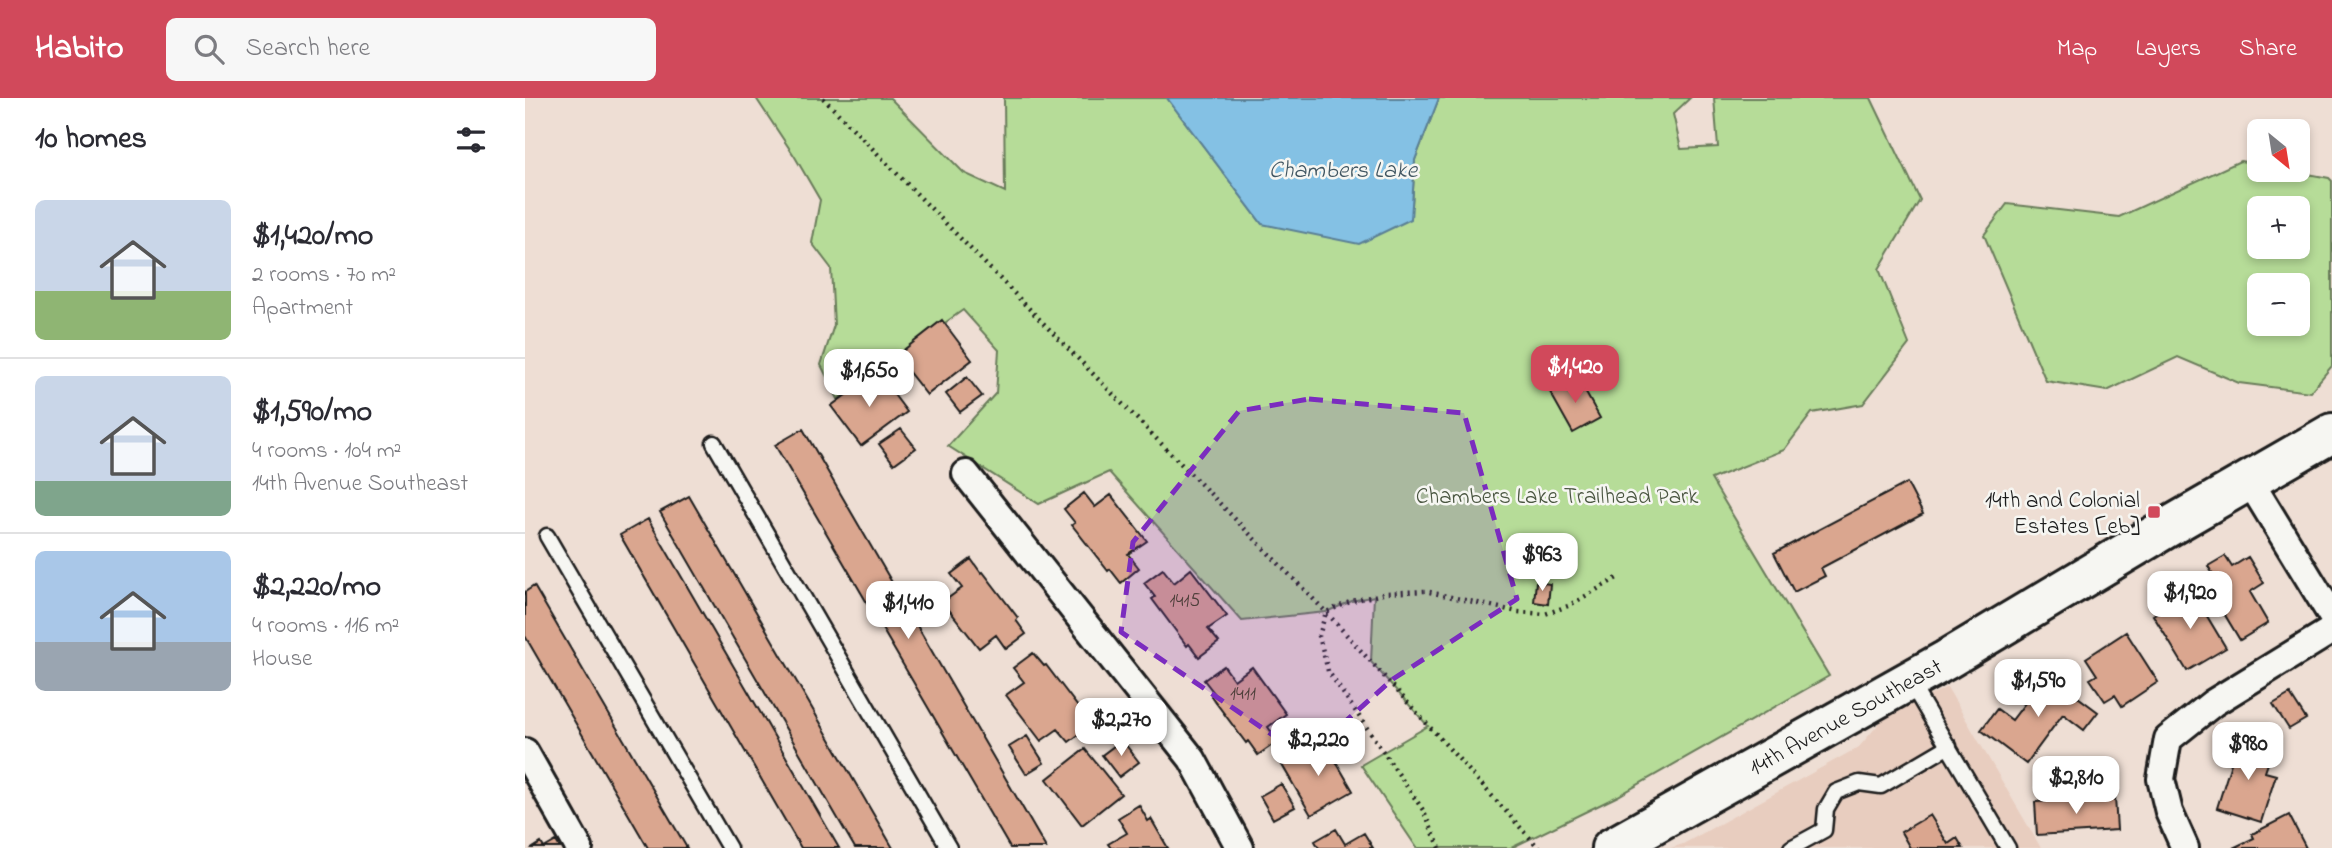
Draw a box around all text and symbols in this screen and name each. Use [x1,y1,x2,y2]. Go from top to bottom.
search box [166,18,656,81]
text: Habito [35,25,124,73]
icon: search [190,30,228,68]
text: Search here [246,30,370,68]
text: Map [2057,32,2097,67]
text: Layers [2135,32,2201,67]
text: Share [2239,32,2297,67]
text: 10 homes [35,118,147,162]
north arrow [2247,119,2310,182]
map controls [2247,119,2310,336]
icon: filters [452,121,490,159]
water label: Chambers Lake [1269,154,1418,189]
button: + [2247,196,2310,259]
text: $1,420/mo [252,215,373,259]
icon: home [91,228,175,312]
text: 2 rooms · 70 m² [252,259,396,292]
button: − [2247,273,2310,336]
text: Apartment [252,292,353,325]
pin: $1,420 [1518,345,1632,405]
pin: $1,650 [812,350,926,409]
text: $1,420 [1547,351,1603,384]
text: $1,650 [840,355,898,388]
text: $1,590/mo [252,391,372,435]
icon: home [91,404,175,488]
text: 4 rooms · 104 m² [252,435,401,468]
text: 14th Avenue Southeast [252,468,468,501]
park label: Chambers Lake Trailhead Park [1416,481,1699,514]
place label: 14th and Colonial Estates [eb] [1985,485,2140,544]
marker: 14th and Colonial Estates [eb] [2146,504,2162,520]
pin: $963 [1501,533,1583,593]
text: $963 [1522,539,1562,572]
text: $2,220/mo [252,566,381,610]
pin: $1,920 [2133,572,2247,631]
text: $1,920 [2163,577,2217,610]
icon: home [91,579,175,663]
pin: $1,410 [851,582,965,641]
text: $1,410 [882,587,934,620]
house number: 1415 [1170,588,1201,615]
text: 4 rooms · 116 m² [252,610,399,643]
text: House [252,643,312,676]
street label: 14th Avenue Southeast [1744,651,1949,785]
pin: $1,590 [1981,660,2095,719]
text: $1,590 [2010,665,2066,698]
house number: 1411 [1230,681,1256,708]
pin: $2,270 [1064,698,1178,758]
text: $2,270 [1091,704,1151,737]
pin: $2,220 [1261,718,1375,778]
pin: $980 [2207,722,2289,782]
text: $2,220 [1287,724,1349,757]
text: $980 [2228,728,2268,761]
pin: $2,810 [2019,756,2133,816]
text: $2,810 [2048,762,2104,795]

